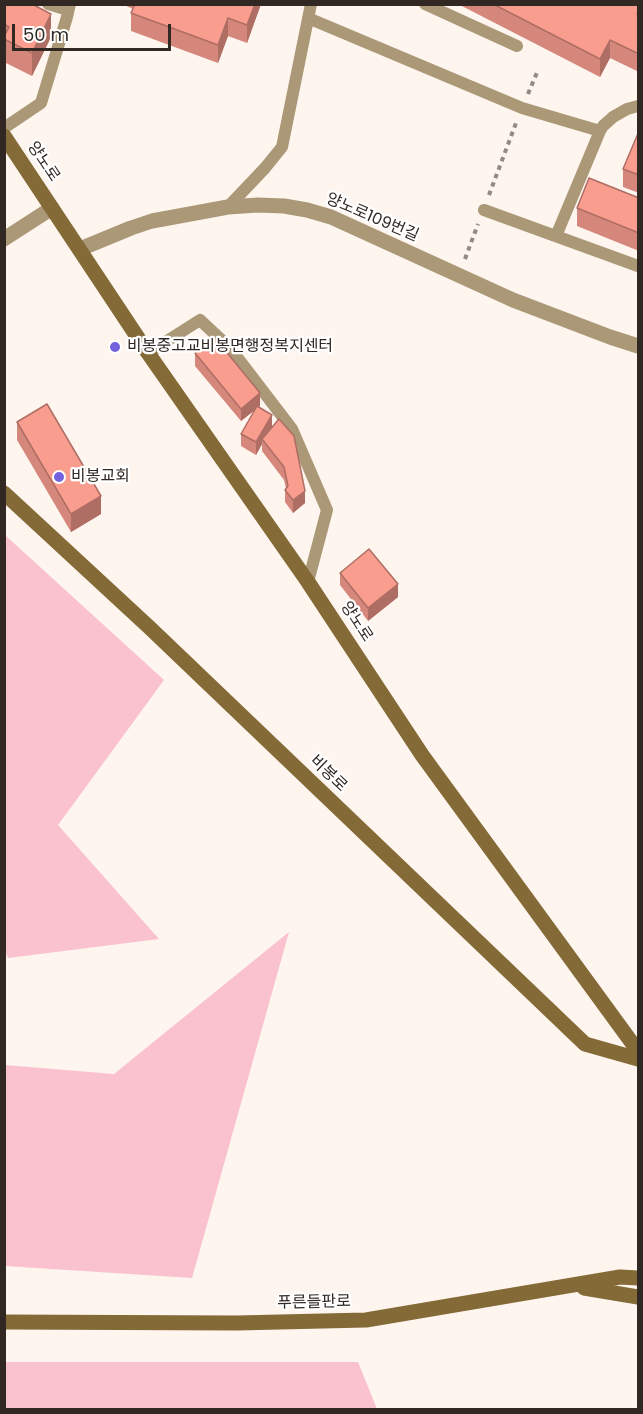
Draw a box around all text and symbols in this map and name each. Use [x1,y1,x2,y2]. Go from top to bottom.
scale bar [15,12,174,50]
text: 50 m [23,22,69,47]
street label: 양노로 [23,138,63,186]
street label: 양노로109번길 [323,190,421,246]
place label: 비봉중고교비봉면행정복지센터 [127,337,333,357]
marker: 비봉중고교비봉면행정복지센터 [108,340,122,354]
place label: 비봉교회 [71,467,130,487]
marker: 비봉교회 [52,470,66,484]
street label: 양노로 [336,598,376,646]
street label: 비봉로 [305,752,351,796]
street label: 푸른들판로 [277,1293,351,1313]

